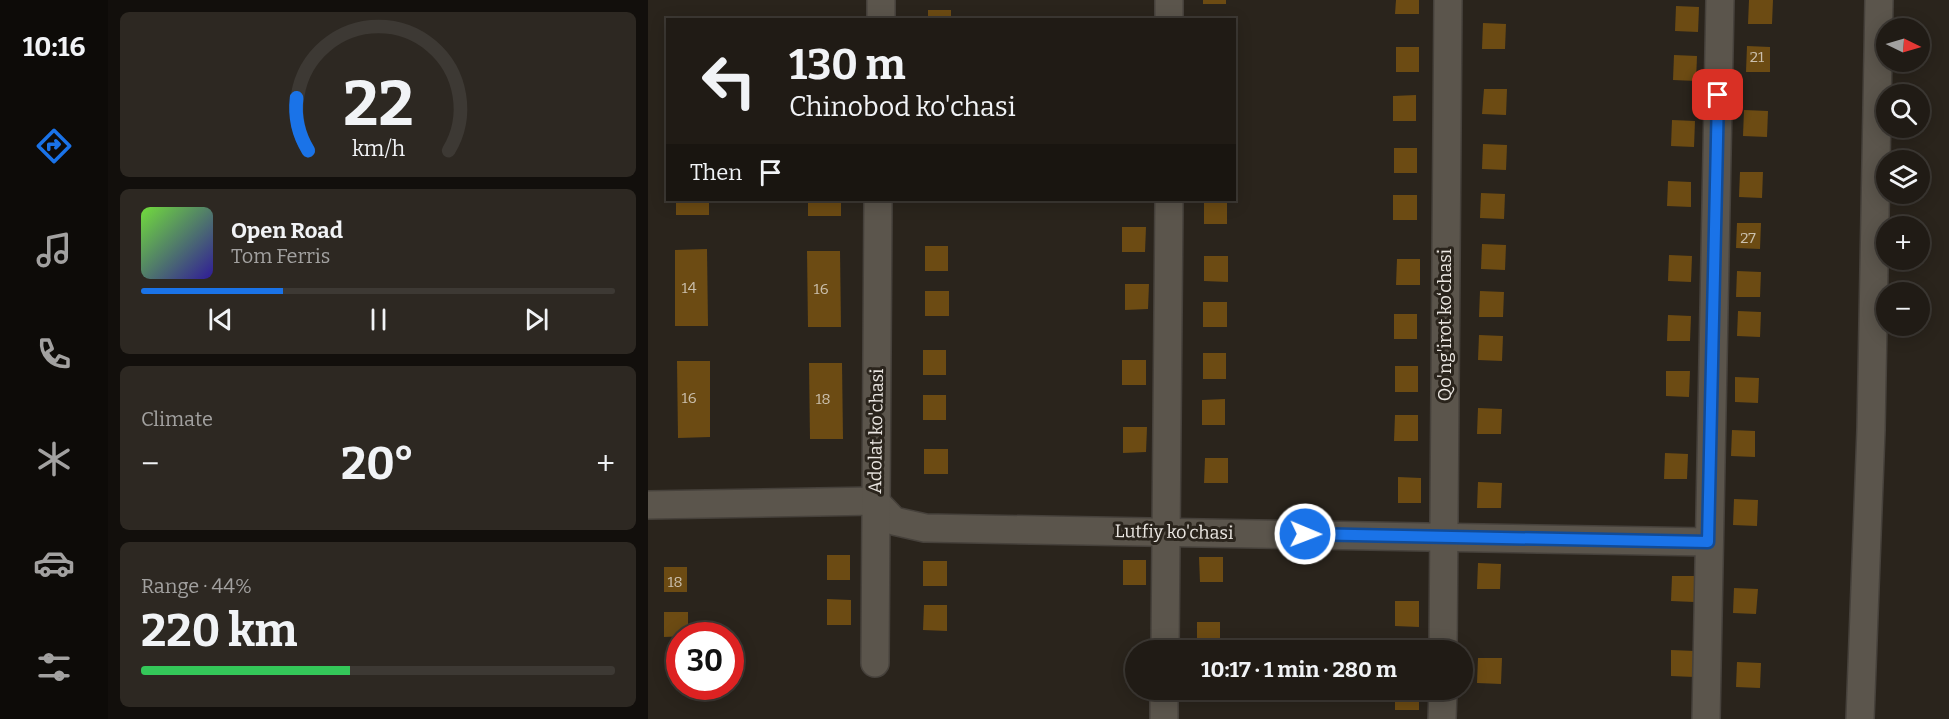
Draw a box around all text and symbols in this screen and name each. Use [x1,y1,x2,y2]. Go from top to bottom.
north arrow [1876,18,1930,72]
map controls [1876,18,1930,336]
text: 10:16 [23,31,85,63]
text: 130 m [789,40,906,90]
icon: left [690,42,768,120]
house number: 21 [1750,48,1764,66]
text: 22 [343,68,413,143]
pin [1692,69,1743,120]
icon: arrive [1701,78,1734,111]
button: search [1876,84,1930,138]
text: Chinobod ko'chasi [789,91,1016,123]
icon: directions [33,125,75,167]
text: km/h [351,137,405,163]
button: layers [1876,150,1930,204]
icon: arrive [754,156,787,189]
text: Then [690,159,742,186]
button: + [1876,216,1930,270]
text: Open Road [231,217,343,244]
icon: music [33,229,75,271]
house number: 27 [1740,229,1756,247]
text: Tom Ferris [231,244,330,268]
street label: Qo'ng'irot ko‘chasi [1434,249,1456,401]
house number: 14 [682,279,697,297]
house number: 16 [814,280,829,298]
button: − [1876,282,1930,336]
icon: previous [204,303,237,336]
icon: pause [362,303,395,336]
icon: next [520,303,553,336]
icon: phone [33,333,75,375]
street label: Adolat ko'chasi [864,368,888,494]
house number: 16 [682,389,697,407]
house number: 18 [815,390,831,408]
text: Climate [141,407,213,431]
text: 20° [341,437,414,491]
icon: climate [33,438,75,480]
text: − [141,444,159,484]
text: + [596,444,615,484]
position arrow [1273,502,1337,566]
street label: Lutfiy ko'chasi [1114,520,1234,544]
icon: car [33,542,75,584]
house number: 18 [667,573,683,591]
text: Range · 44% [141,574,252,598]
text: 220 km [141,604,297,658]
speed limit sign: 30 [666,622,744,700]
icon: filters [33,646,75,688]
text: 10:17 · 1 min · 280 m [1201,656,1397,683]

